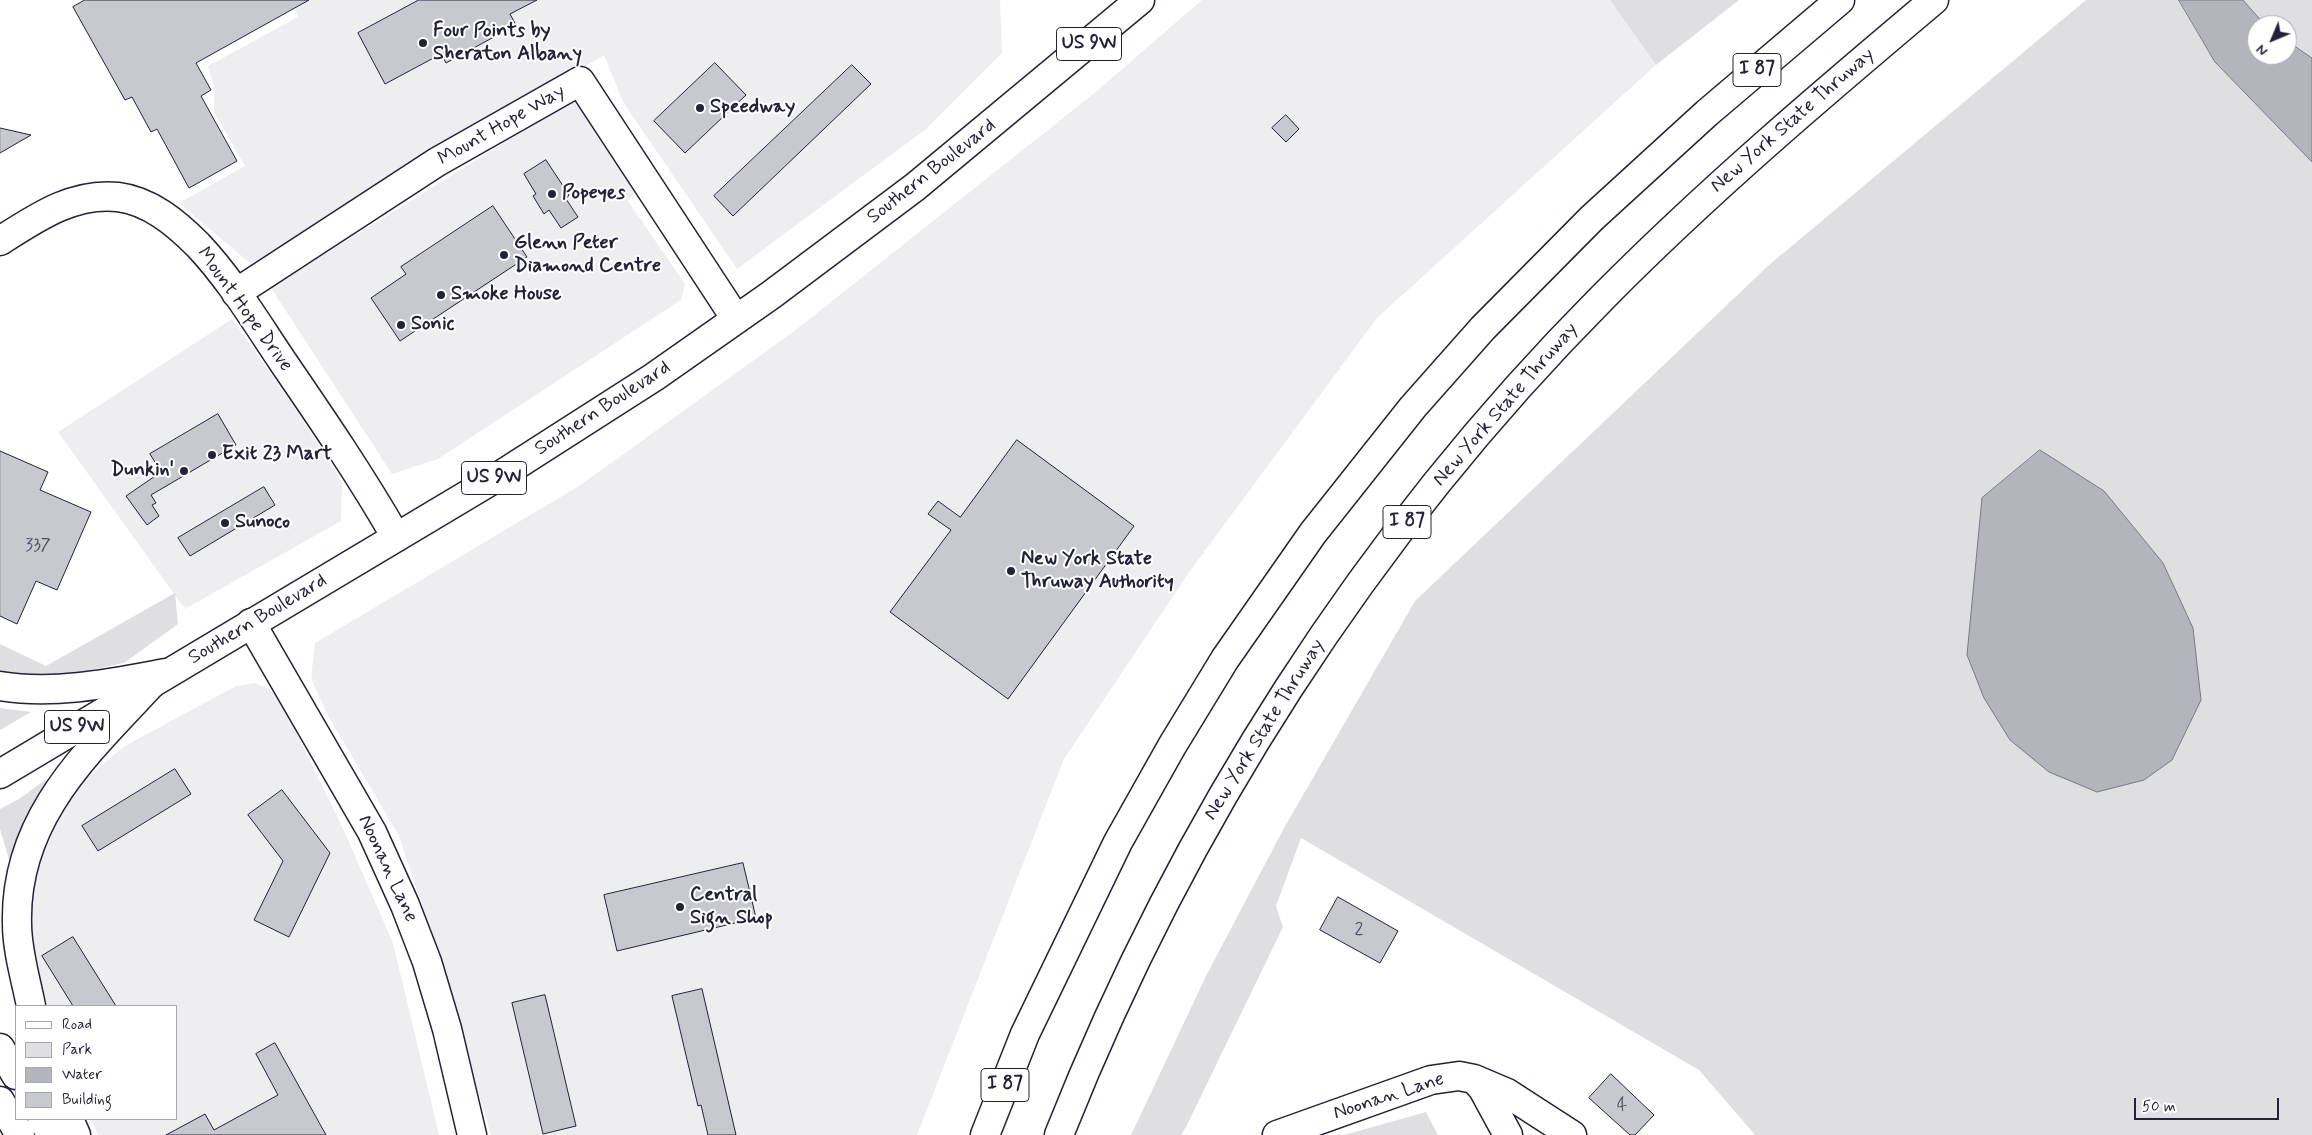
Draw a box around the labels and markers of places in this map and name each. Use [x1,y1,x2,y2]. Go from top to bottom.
place label: Four Points by Sheraton Albany [433,20,582,67]
marker: Four Points by Sheraton Albany [417,37,429,49]
place label: Speedway [710,96,795,120]
marker: Speedway [694,102,706,114]
place label: Popeyes [562,182,625,206]
marker: Popeyes [546,188,558,200]
place label: Glenn Peter Diamond Centre [514,232,661,279]
marker: Glenn Peter Diamond Centre [498,249,510,261]
place label: Smoke House [451,283,561,307]
marker: Smoke House [435,289,447,301]
place label: Sonic [411,313,454,337]
marker: Sonic [395,319,407,331]
place label: Exit 23 Mart [222,443,332,467]
marker: Exit 23 Mart [206,449,218,461]
place label: Dunkin' [111,459,174,483]
marker: Dunkin' [178,465,190,477]
place label: Sunoco [235,511,290,535]
marker: Sunoco [219,517,231,529]
place label: New York State Thruway Authority [1021,548,1174,595]
marker: New York State Thruway Authority [1005,565,1017,577]
place label: Central Sign Shop [690,884,773,931]
marker: Central Sign Shop [674,901,686,913]

